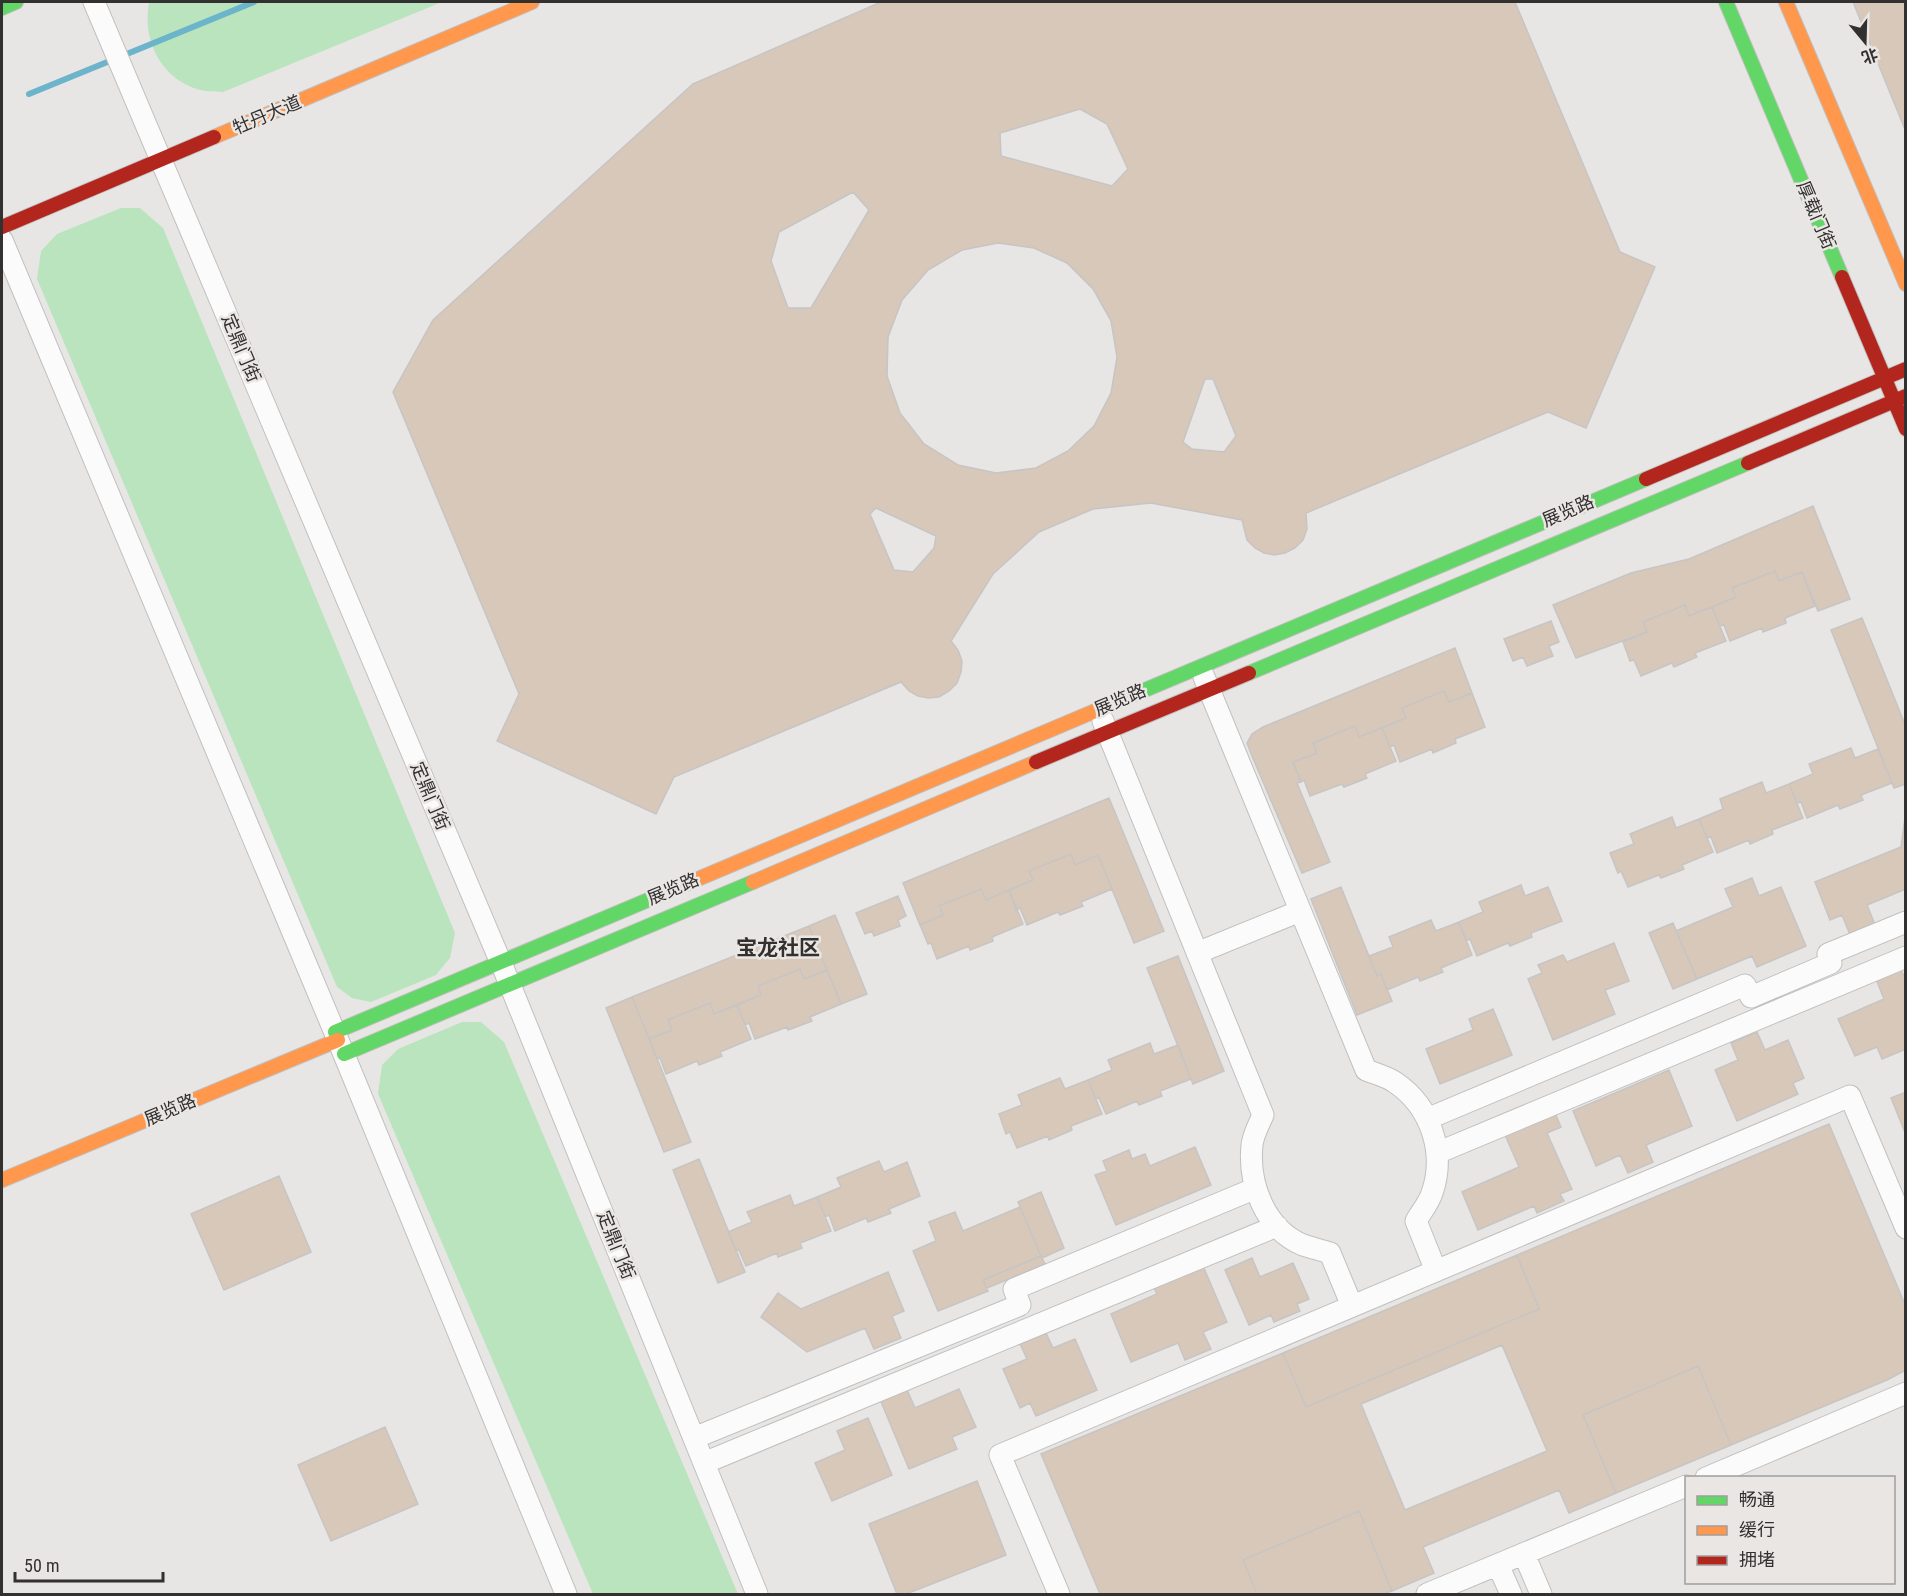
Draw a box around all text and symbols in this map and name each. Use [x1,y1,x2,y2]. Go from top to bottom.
north arrow [1835,12,1895,72]
text: 北 [1859,44,1880,67]
street label: 牡丹大道 [230,91,304,138]
street label: 厚载门街 [1793,178,1840,252]
street label: 定鼎门街 [218,311,265,385]
street label: 展览路 [1539,490,1597,531]
street label: 展览路 [1091,679,1149,720]
street label: 定鼎门街 [407,759,454,833]
street label: 展览路 [644,868,702,909]
district label: 宝龙社区 [736,936,820,960]
street label: 展览路 [141,1089,199,1130]
street label: 定鼎门街 [593,1208,640,1282]
legend [1685,1476,1895,1584]
text: 畅通 [1739,1489,1775,1510]
text: 缓行 [1739,1519,1775,1540]
scale bar [15,1545,164,1583]
text: 拥堵 [1739,1549,1775,1570]
text: 50 m [24,1555,59,1576]

